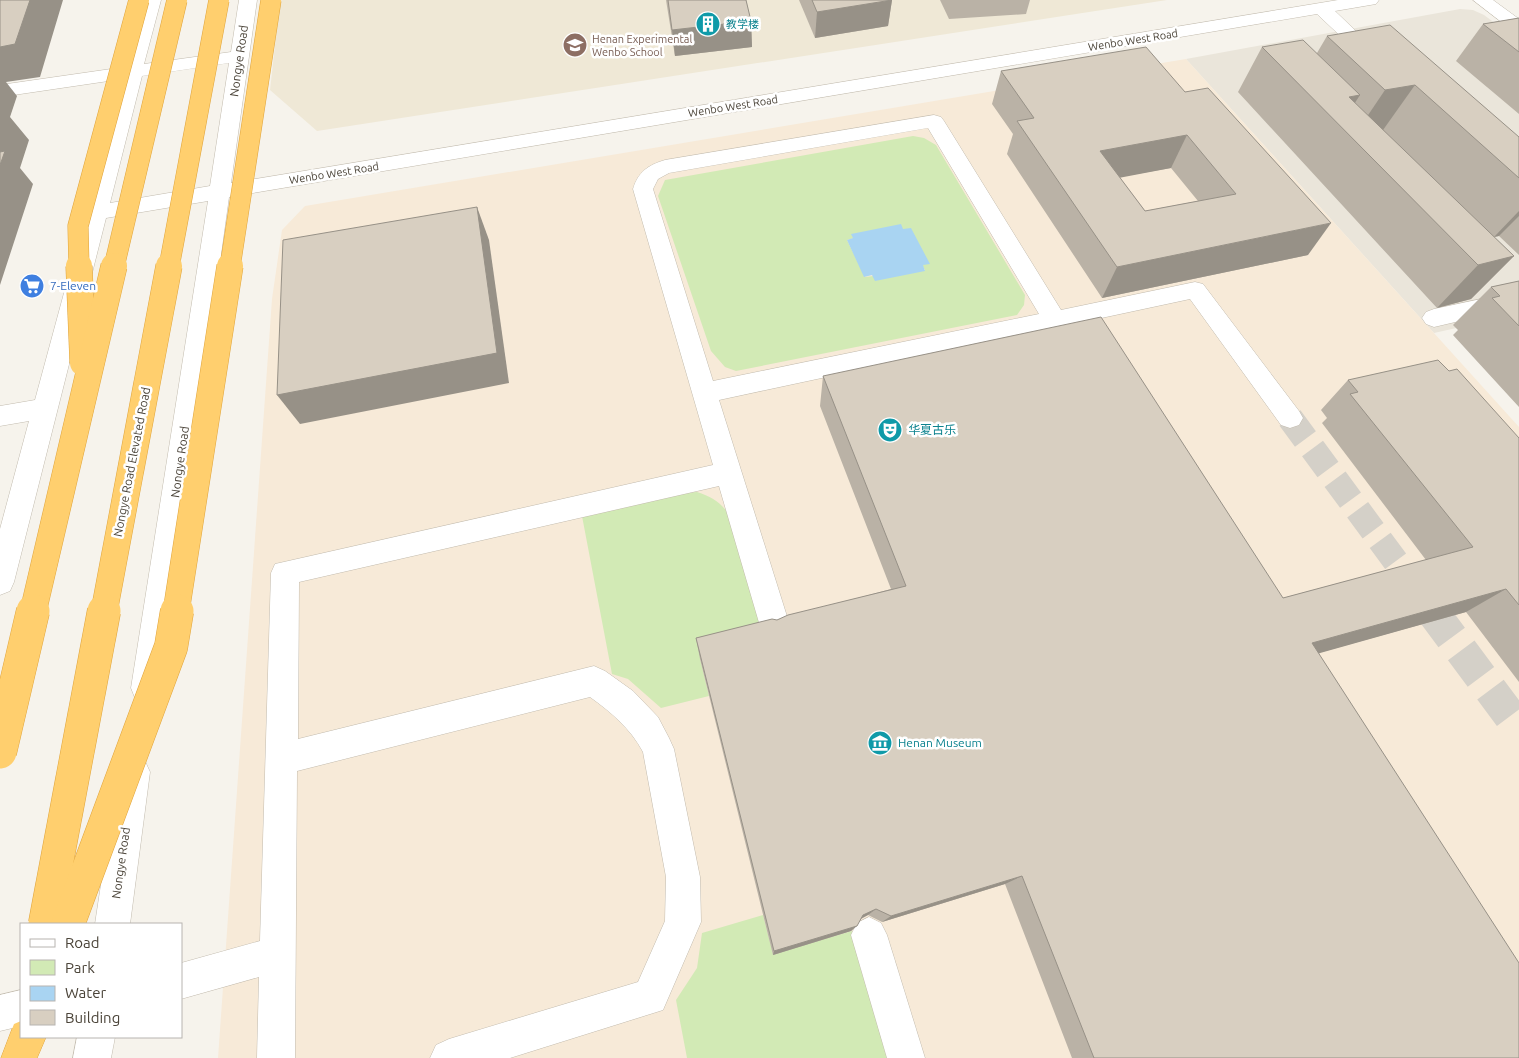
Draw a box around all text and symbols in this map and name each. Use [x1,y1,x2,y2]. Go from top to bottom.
building icon: 教学楼 [695,11,721,37]
place label: 教学楼 [726,18,759,30]
street label: Nongye Road [227,24,250,98]
street label: Wenbo West Road [1087,27,1179,53]
school or university icon: Henan Experimental Wenbo School [562,32,588,58]
place label: Henan Experimental Wenbo School [592,33,692,58]
street label: Wenbo West Road [687,93,779,119]
street label: Wenbo West Road [288,160,380,186]
supermarket icon: 7-Eleven [19,273,45,299]
place label: 7-Eleven [50,279,96,292]
street label: Nongye Road Elevated Road [111,386,152,538]
theatre icon: 华夏古乐 [877,417,903,443]
place label: 华夏古乐 [908,423,956,436]
street label: Nongye Road [168,425,191,499]
museum icon: Henan Museum [867,730,893,756]
place label: Henan Museum [898,736,982,749]
street label: Nongye Road [109,826,132,900]
legend [20,923,182,1038]
text: Road [65,934,100,951]
text: Park [65,959,95,976]
text: Water [65,984,106,1001]
text: Building [65,1009,120,1026]

